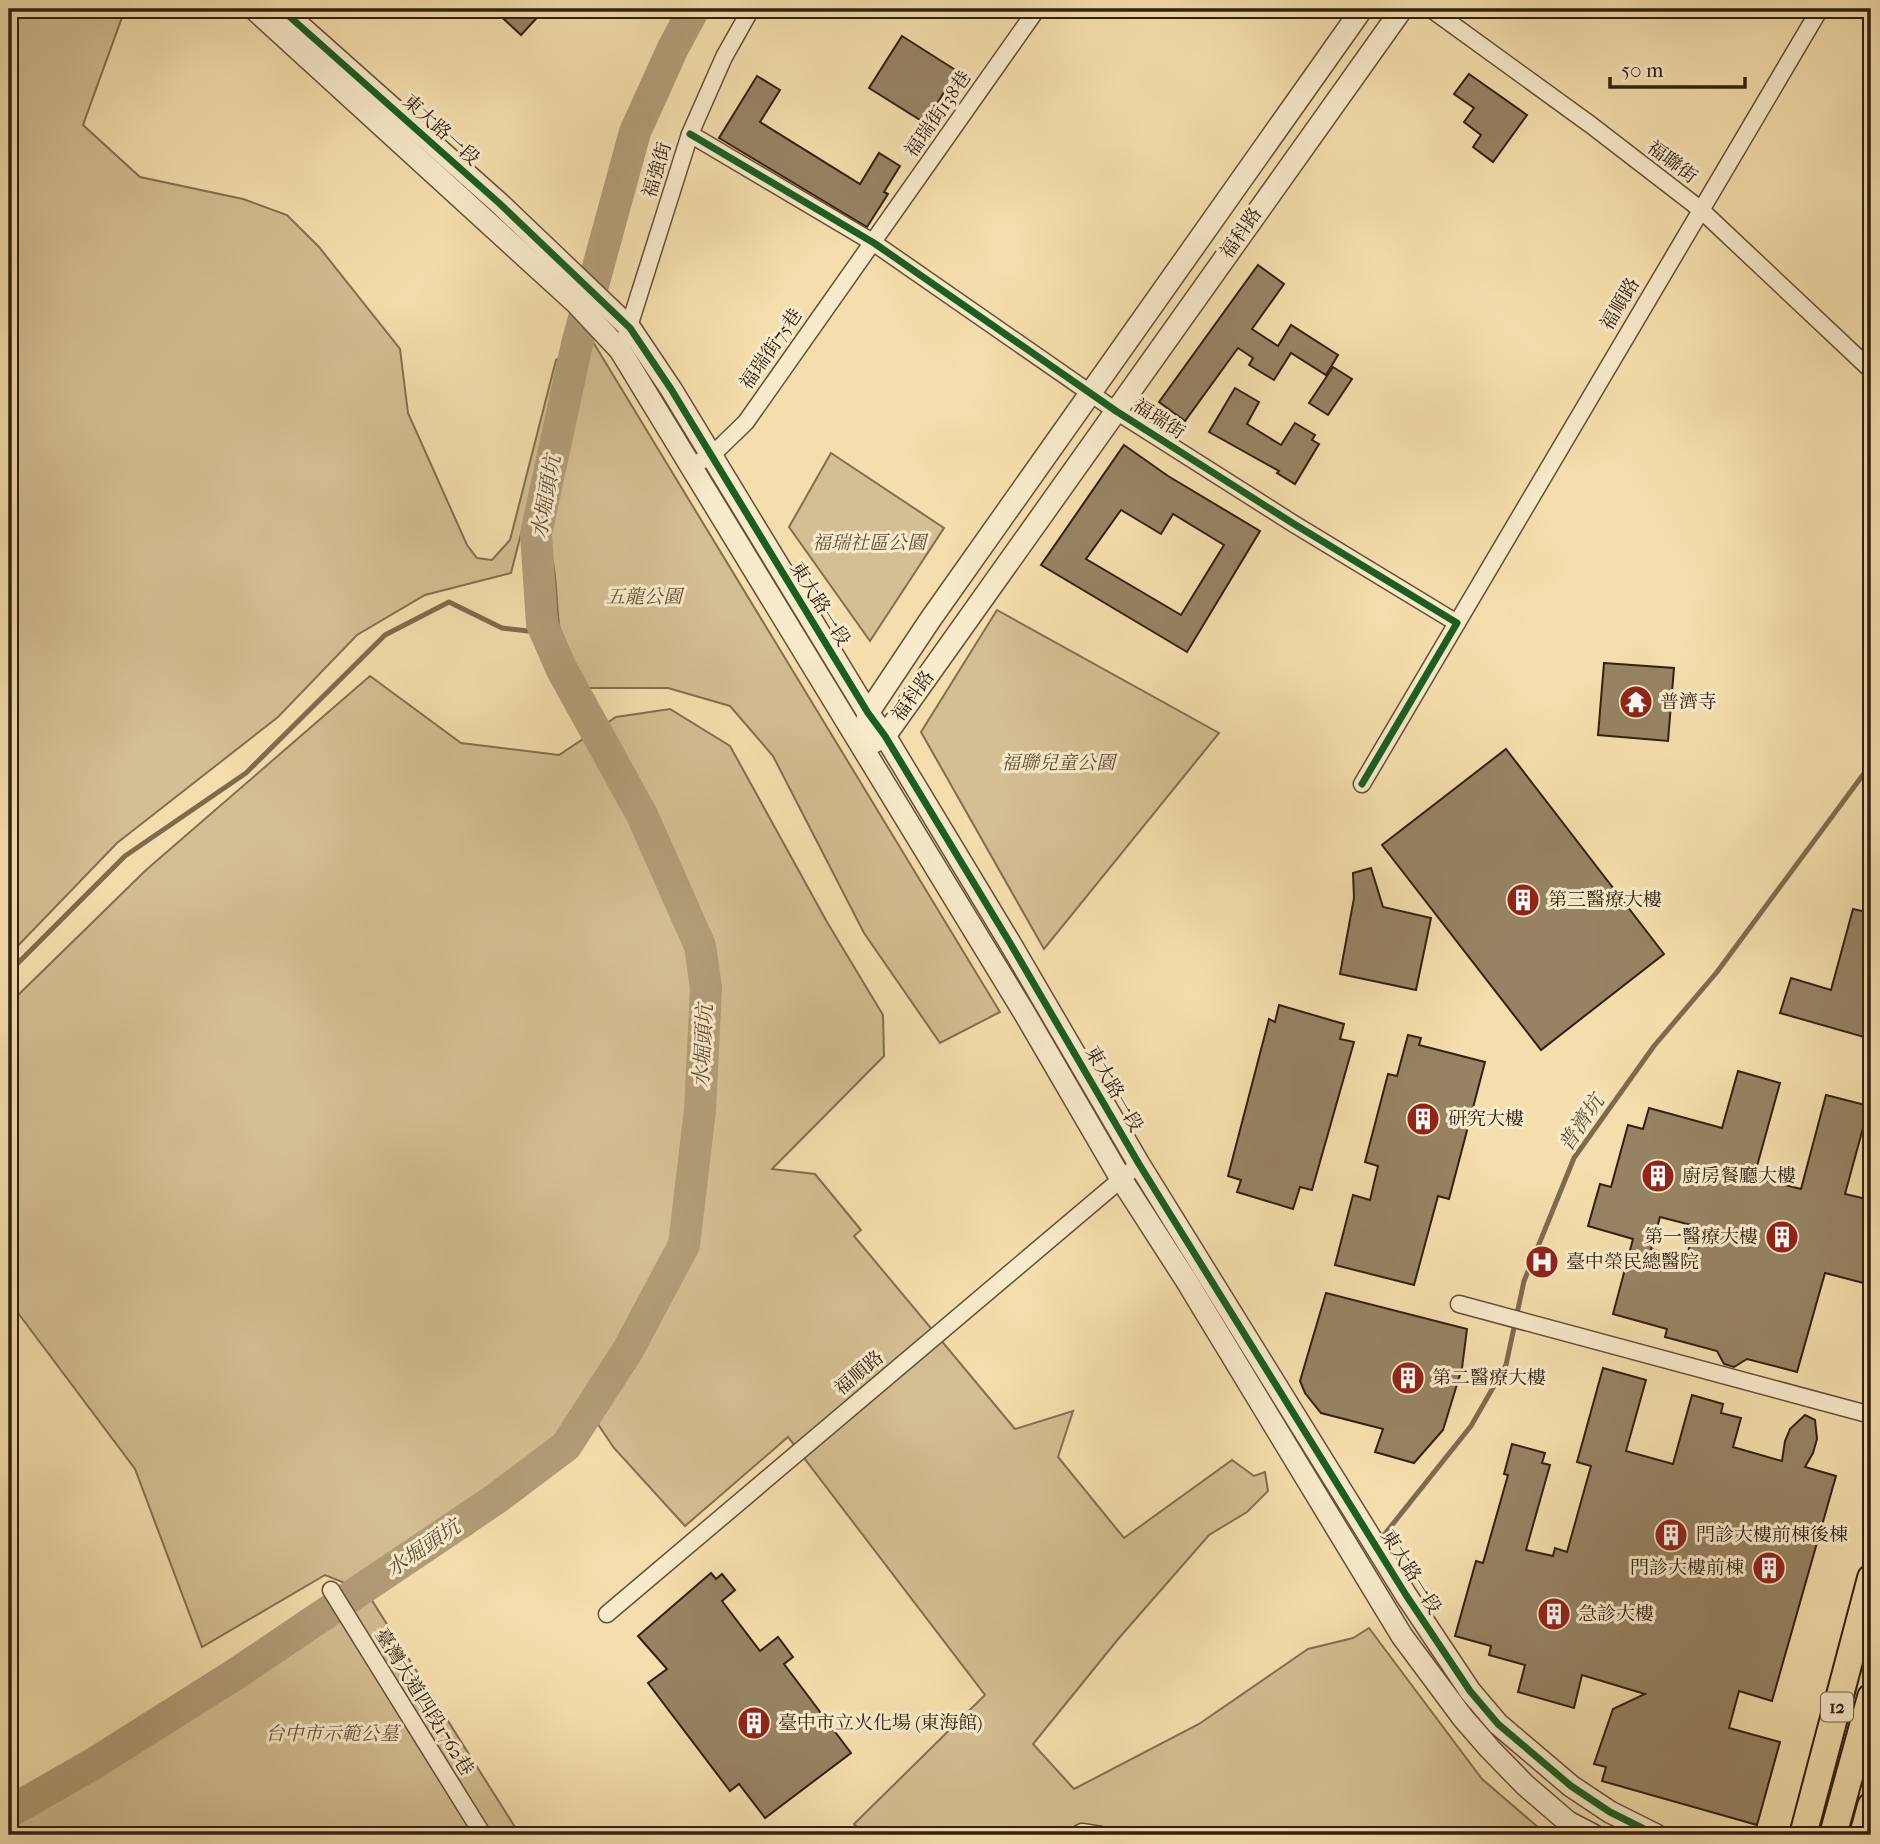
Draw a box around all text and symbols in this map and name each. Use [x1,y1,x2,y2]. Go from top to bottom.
scale bar [1610,46,1745,90]
text: 50 m [1621,58,1664,82]
street label: 福瑞街138巷 [900,67,976,161]
street label: 東大路一段 [398,90,484,170]
street label: 福聯街 [1643,136,1701,188]
street label: 福強街 [638,140,676,200]
street label: 福科路 [1216,203,1266,263]
street label: 福順路 [1596,274,1644,334]
street label: 福瑞街75巷 [735,304,807,394]
street label: 福瑞街 [1129,394,1189,444]
water label: 水堀頭坑 [527,451,566,540]
park label: 福瑞社區公園 [812,532,929,554]
street label: 東大路一段 [785,558,855,650]
park label: 五龍公園 [606,586,685,608]
street label: 福科路 [887,666,939,726]
temple icon: 普濟寺 [1617,683,1655,721]
place label: 普濟寺 [1660,691,1717,713]
park label: 福聯兒童公園 [1001,752,1118,774]
building icon: 第三醫療大樓 [1504,881,1542,919]
place label: 第三醫療大樓 [1548,889,1662,911]
water label: 水堀頭坑 [689,1000,717,1089]
street label: 東大路一段 [1081,1042,1147,1136]
water label: 普濟坑 [1553,1088,1610,1156]
building icon: 研究大樓 [1404,1100,1442,1138]
place label: 研究大樓 [1448,1108,1524,1130]
building icon: 廚房餐廳大樓 [1639,1157,1677,1195]
place label: 廚房餐廳大樓 [1682,1165,1796,1187]
building icon: 第一醫療大樓 [1763,1218,1801,1256]
place label: 第一醫療大樓 [1644,1226,1758,1248]
hospital icon: 臺中榮民總醫院 [1523,1243,1561,1281]
place label: 臺中榮民總醫院 [1566,1251,1699,1273]
street label: 福順路 [830,1346,888,1400]
building icon: 第二醫療大樓 [1389,1359,1427,1397]
place label: 第二醫療大樓 [1432,1367,1546,1389]
water label: 水堀頭坑 [381,1513,467,1581]
building icon: 門診大樓前棟後棟 [1652,1516,1690,1554]
place label: 門診大樓前棟後棟 [1696,1524,1848,1546]
street label: 東大路一段 [1376,1526,1446,1618]
building icon: 門診大樓前棟 [1750,1549,1788,1587]
place label: 門診大樓前棟 [1630,1557,1744,1579]
building icon: 急診大樓 [1535,1595,1573,1633]
place label: 急診大樓 [1578,1603,1654,1625]
street label: 臺灣大道四段1762巷 [370,1625,478,1779]
road number: 12 [1821,1692,1853,1722]
building icon: 臺中市立火化場 (東海館) [735,1704,773,1742]
place label: 臺中市立火化場 (東海館) [778,1712,983,1734]
park label: 台中市示範公墓 [265,1723,401,1745]

